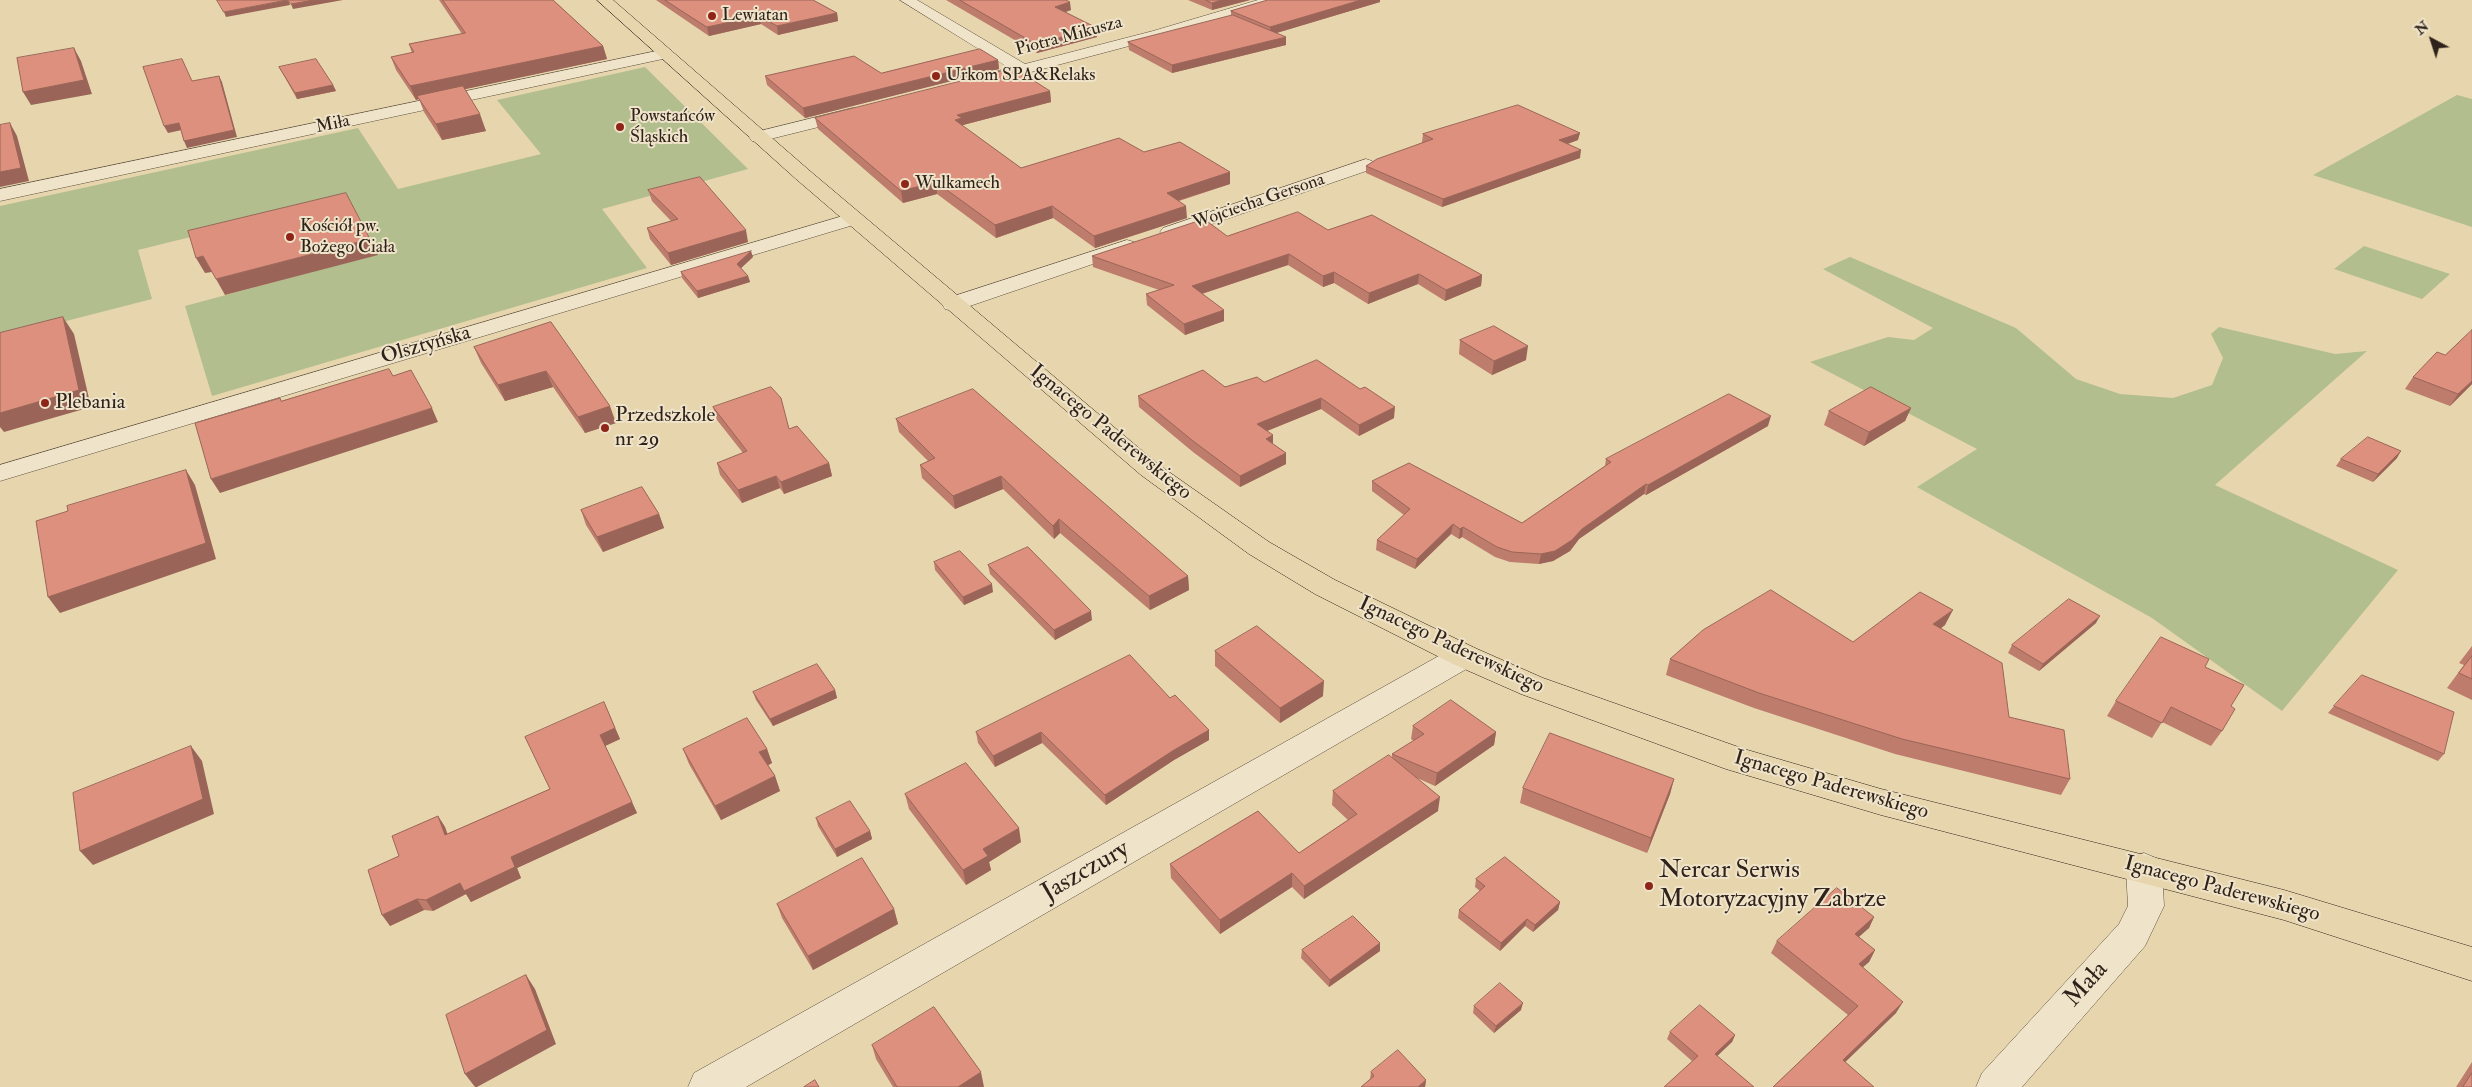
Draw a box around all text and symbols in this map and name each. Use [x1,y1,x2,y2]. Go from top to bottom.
place label: Lewiatan [722,5,788,27]
marker: Lewiatan [706,10,718,22]
street label: Piotra Mikusza [1013,12,1125,62]
north arrow [2407,15,2457,65]
text: N [2412,18,2432,39]
place label: Urkom SPA&Relaks [946,65,1095,87]
marker: Urkom SPA&Relaks [930,70,942,82]
place label: Powstańców Śląskich [630,106,715,148]
street label: Miła [314,111,352,139]
marker: Powstańców Śląskich [614,121,626,133]
street label: Wojciecha Gersona [1190,169,1328,235]
place label: Wulkamech [915,173,1000,195]
marker: Wulkamech [899,178,911,190]
place label: Kościół pw. Bożego Ciała [300,216,395,258]
marker: Kościół pw. Bożego Ciała [284,231,296,243]
street label: Olsztyńska [378,321,474,371]
street label: Ignacego Paderewskiego [1024,360,1196,506]
place label: Plebania [55,390,125,416]
marker: Plebania [39,397,51,409]
place label: Przedszkole nr 29 [615,403,715,453]
marker: Przedszkole nr 29 [599,422,611,434]
street label: Ignacego Paderewskiego [1354,592,1548,700]
street label: Ignacego Paderewskiego [1731,746,1931,826]
street label: Jaszczury [1037,835,1135,909]
street label: Ignacego Paderewskiego [2121,852,2323,928]
place label: Nercar Serwis Motoryzacyjny Zabrze [1659,857,1886,916]
marker: Nercar Serwis Motoryzacyjny Zabrze [1643,880,1655,892]
street label: Mała [2059,956,2115,1014]

